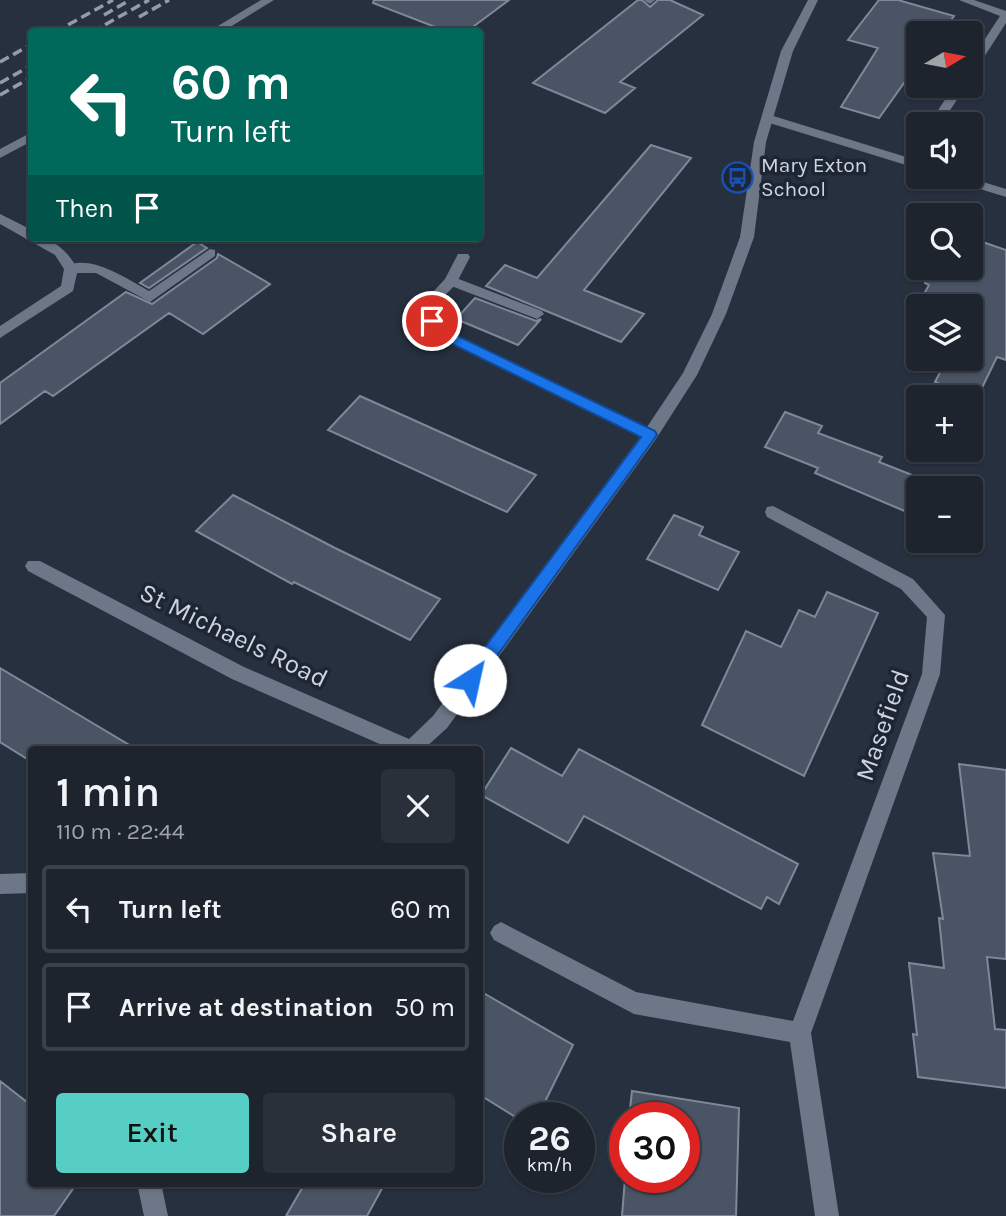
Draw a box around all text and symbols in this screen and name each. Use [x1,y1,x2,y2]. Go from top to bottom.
north arrow [906,21,984,98]
map controls [906,21,983,553]
text: 60 m [171,54,291,111]
icon: left [56,56,147,147]
button: sound [906,112,983,189]
text: Turn left [171,113,291,150]
place label: Mary Exton School [761,153,867,201]
bus stop icon: Mary Exton School [721,160,755,194]
icon: arrive [128,189,166,227]
text: Then [56,193,114,224]
button: search [906,203,983,280]
pin [402,291,462,351]
button: layers [906,294,983,371]
icon: arrive [413,302,451,340]
button: + [906,385,983,462]
button: − [906,476,983,553]
street label: St Michaels Road [135,577,333,694]
position arrow [433,643,507,717]
street label: Masefield [849,665,916,785]
text: 1 min [56,767,160,817]
button: close [381,769,455,843]
text: 110 m · 22:44 [56,818,185,845]
icon: left [60,890,98,928]
text: Turn left [119,894,221,925]
text: 60 m [390,894,451,925]
icon: arrive [60,988,98,1026]
text: Arrive at destination [119,992,373,1023]
text: 50 m [394,992,455,1023]
button: Exit [56,1093,249,1173]
button: Share [263,1093,455,1173]
speed limit sign: 30 [609,1102,700,1193]
text: 26 [528,1118,571,1159]
text: km/h [527,1154,572,1176]

